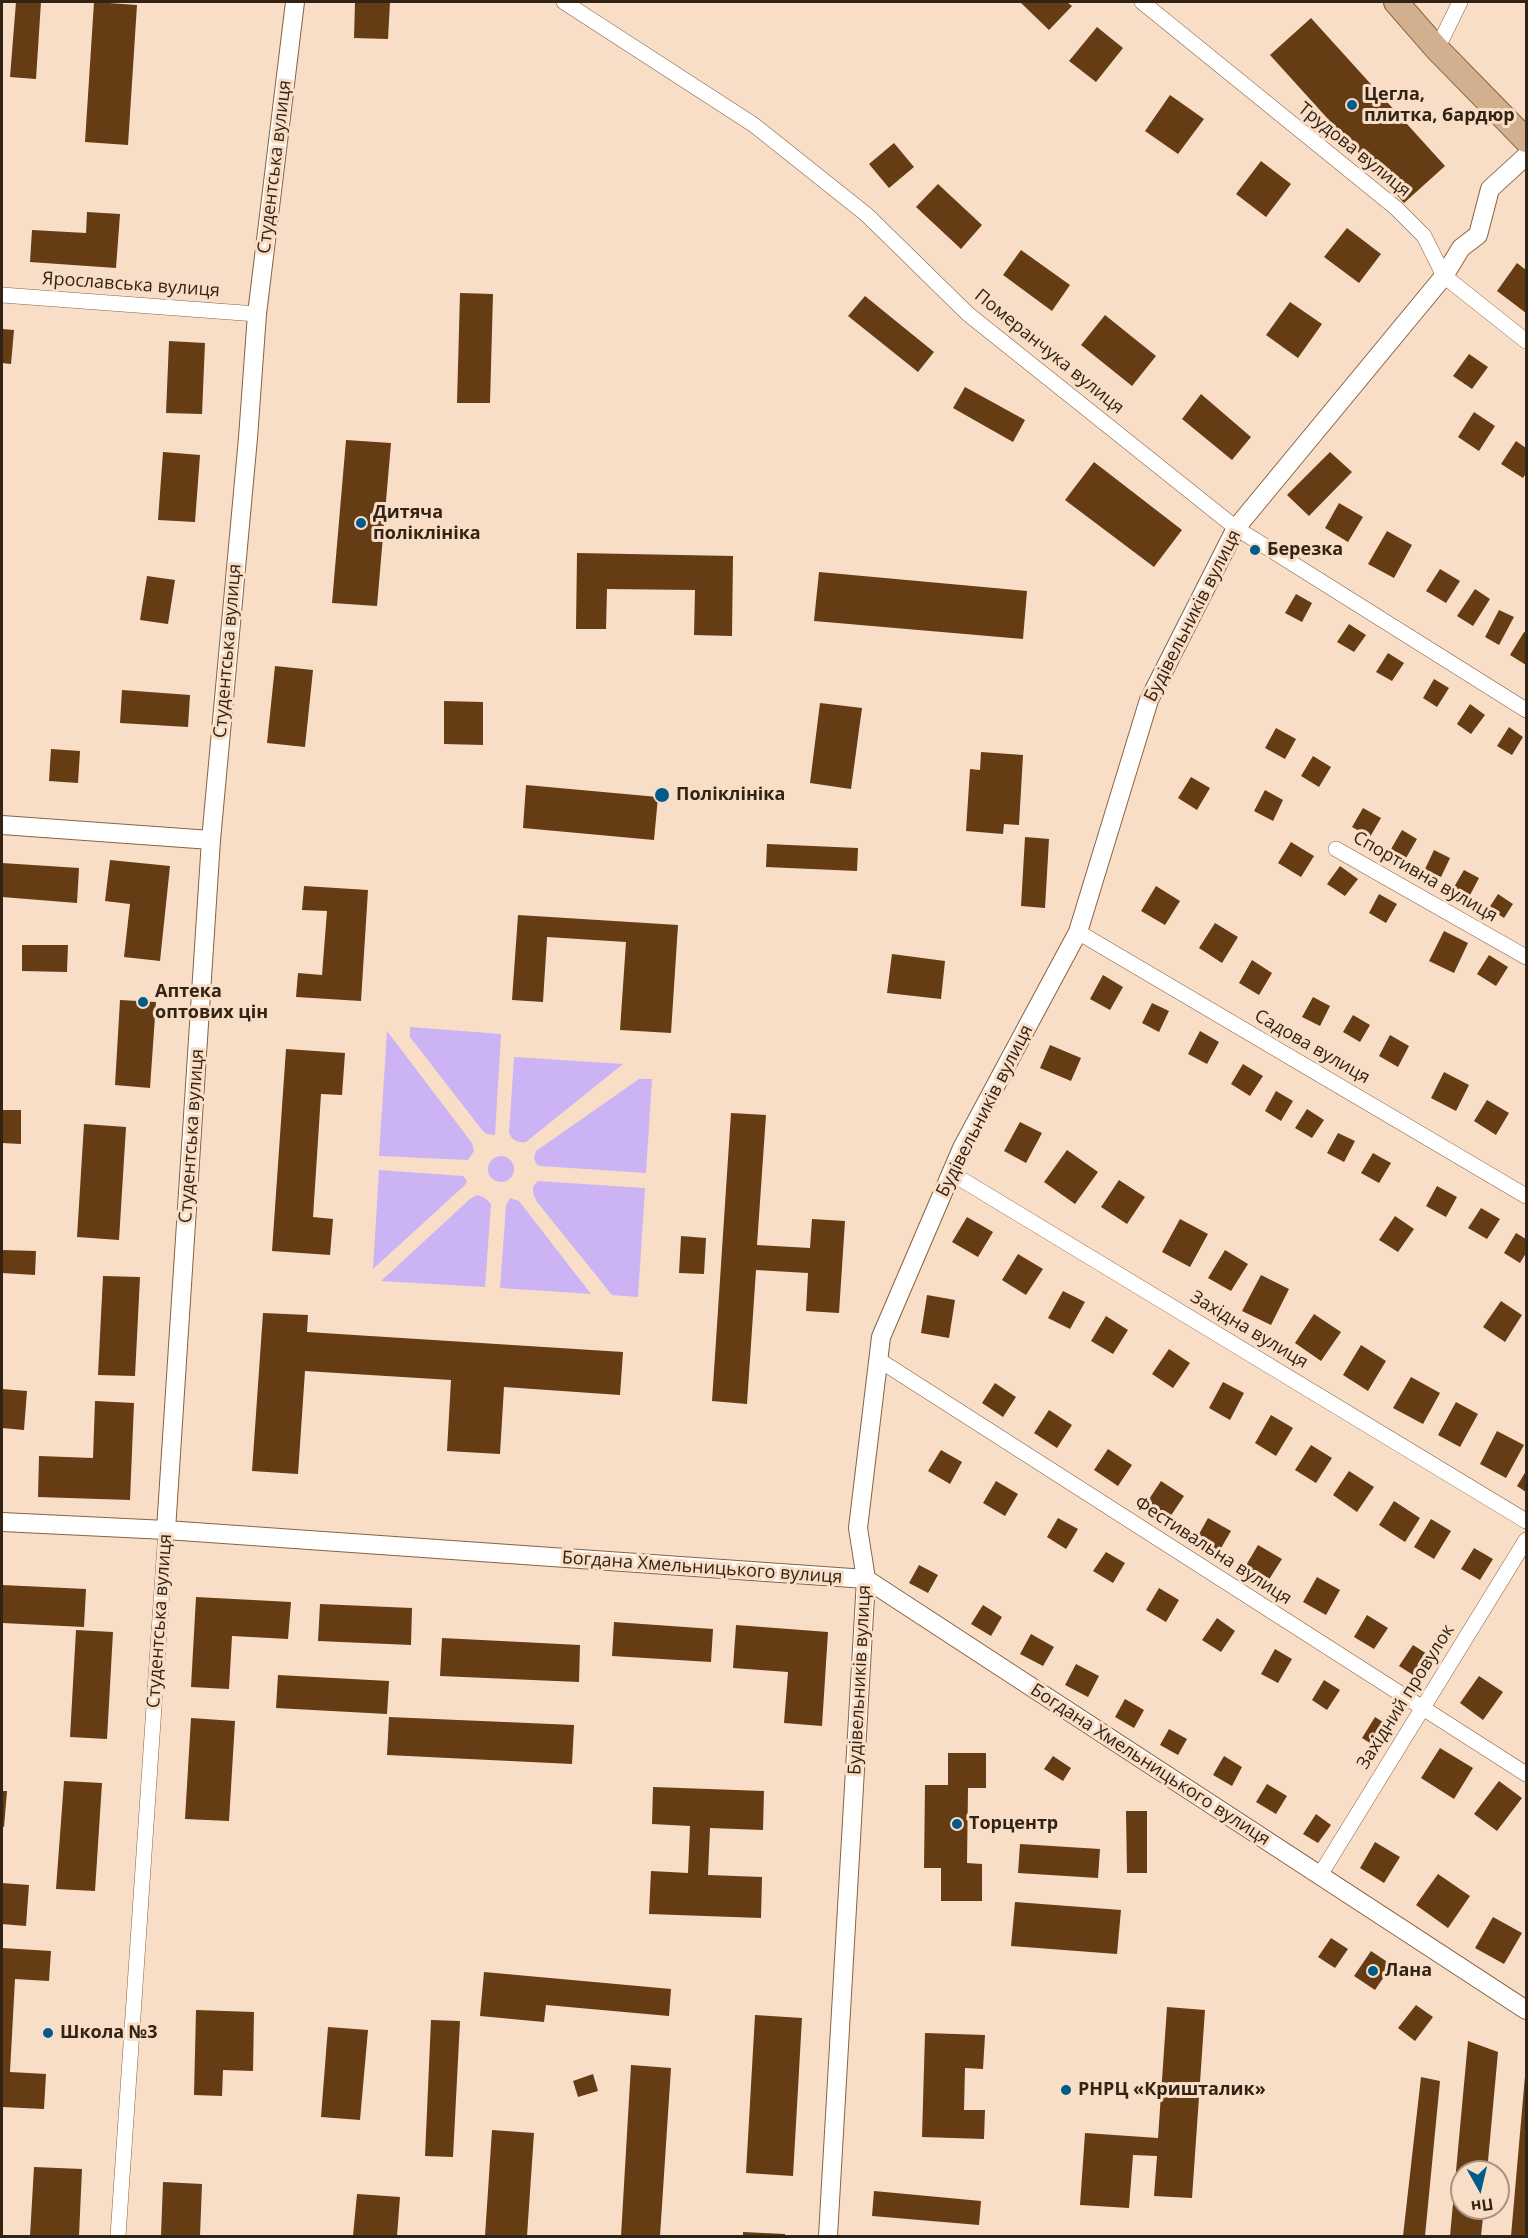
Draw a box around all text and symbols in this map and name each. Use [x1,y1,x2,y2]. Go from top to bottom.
street label: Студентська вулиця [254,79,296,255]
place label: Цегла, плитка, бардюр [1364,84,1515,127]
street label: Трудова вулиця [1293,98,1415,202]
marker: Цегла, плитка, бардюр [1345,98,1359,112]
street label: Ярославська вулиця [41,268,221,302]
street label: Померанчука вулиця [970,285,1128,419]
place label: Дитяча поліклініка [373,502,481,544]
marker: Дитяча поліклініка [354,516,368,530]
street label: Будівельників вулиця [1140,526,1246,706]
place label: Березка [1267,539,1343,561]
marker: Березка [1248,543,1262,557]
street label: Студентська вулиця [210,563,246,739]
place label: Поліклініка [676,784,785,806]
marker: Поліклініка [653,786,671,804]
street label: Спортивна вулиця [1349,827,1501,927]
place label: Аптека оптових цін [155,981,268,1024]
marker: Аптека оптових цін [136,995,150,1009]
street label: Садова вулиця [1250,1005,1374,1089]
street label: Будівельників вулиця [932,1021,1038,1201]
street label: Студентська вулиця [175,1048,209,1224]
street label: Західна вулиця [1186,1286,1312,1374]
street label: Фестивальна вулиця [1131,1492,1295,1610]
street label: Студентська вулиця [143,1533,177,1709]
street label: Богдана Хмельницького вулиця [561,1547,843,1589]
street label: Будівельників вулиця [844,1584,876,1776]
street label: Західний провулок [1353,1621,1459,1773]
street label: Богдана Хмельницького вулиця [1026,1679,1274,1851]
place label: Торцентр [969,1813,1058,1835]
marker: Торцентр [950,1817,964,1831]
place label: Лана [1385,1960,1432,1982]
marker: Лана [1366,1964,1380,1978]
place label: Школа №3 [60,2022,158,2044]
marker: Школа №3 [41,2026,55,2040]
place label: РНРЦ «Кришталик» [1078,2079,1266,2101]
marker: РНРЦ «Кришталик» [1059,2083,1073,2097]
north arrow [1450,2160,1510,2220]
text: Пн [1470,2193,1495,2218]

